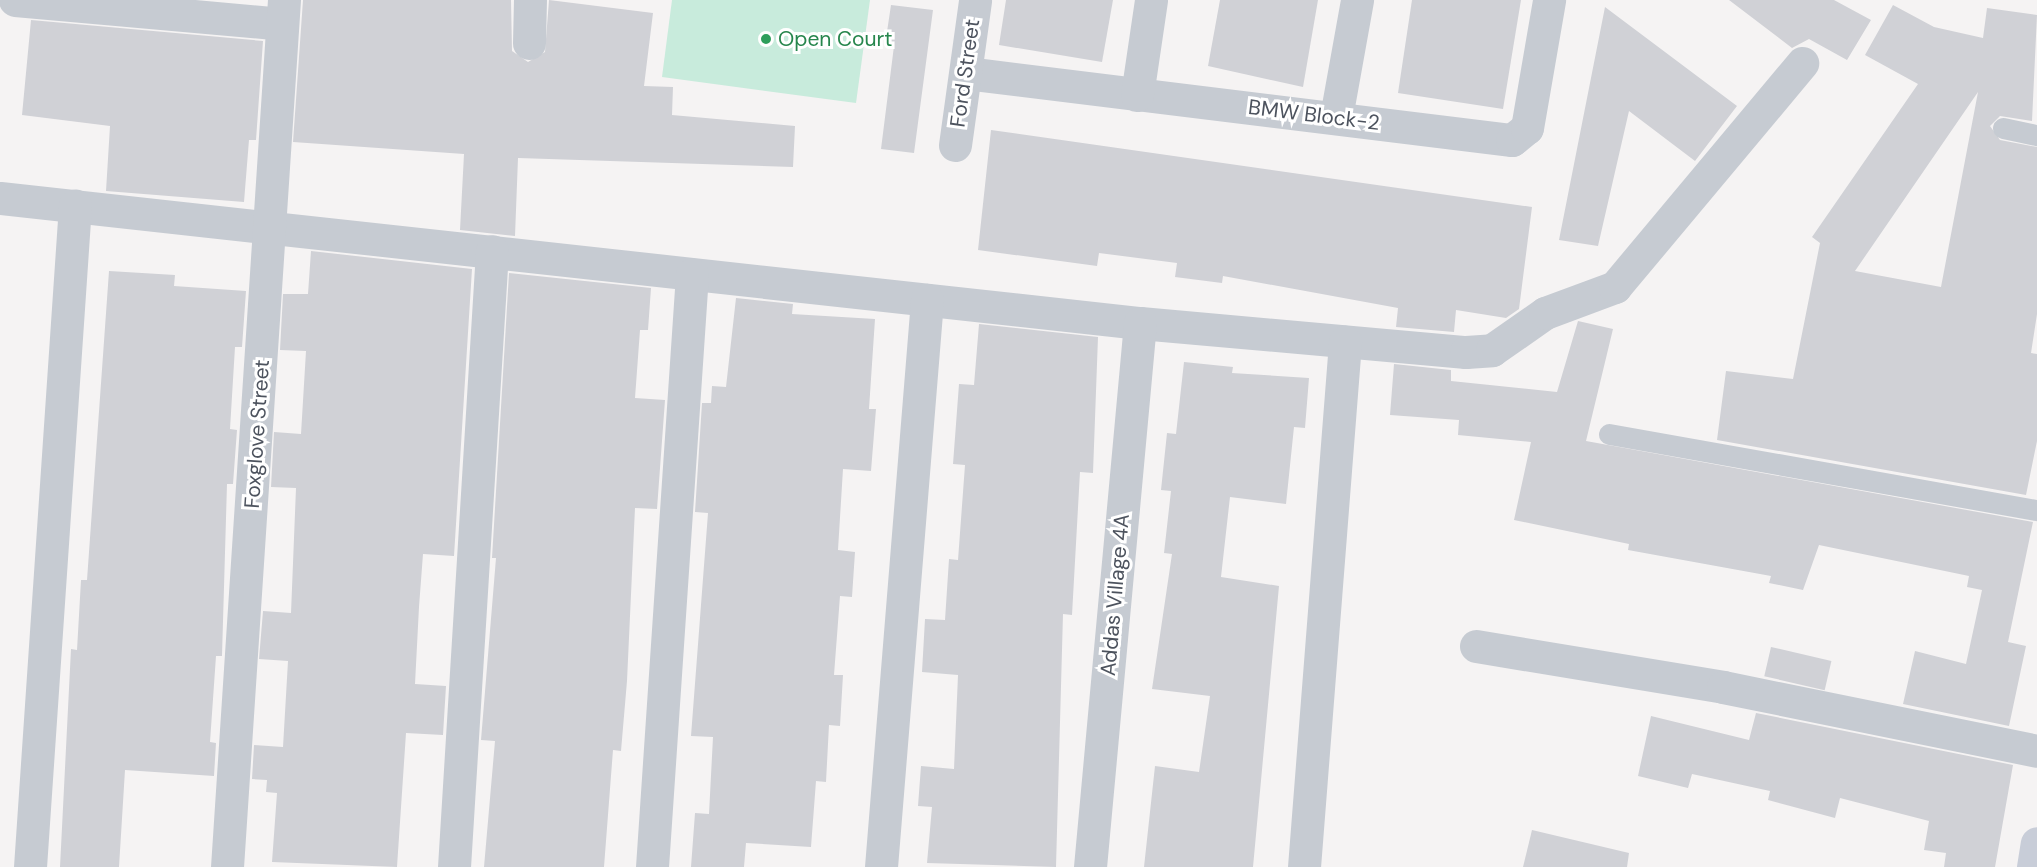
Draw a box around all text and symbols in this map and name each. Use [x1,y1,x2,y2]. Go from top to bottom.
street label: Ford Street [945,17,985,129]
place label: Open Court [778,26,893,52]
marker: Open Court [759,32,773,46]
street label: BMW Block-2 [1247,94,1381,136]
street label: Foxglove Street [239,359,275,509]
street label: Addas Village 4A [1095,513,1135,677]

